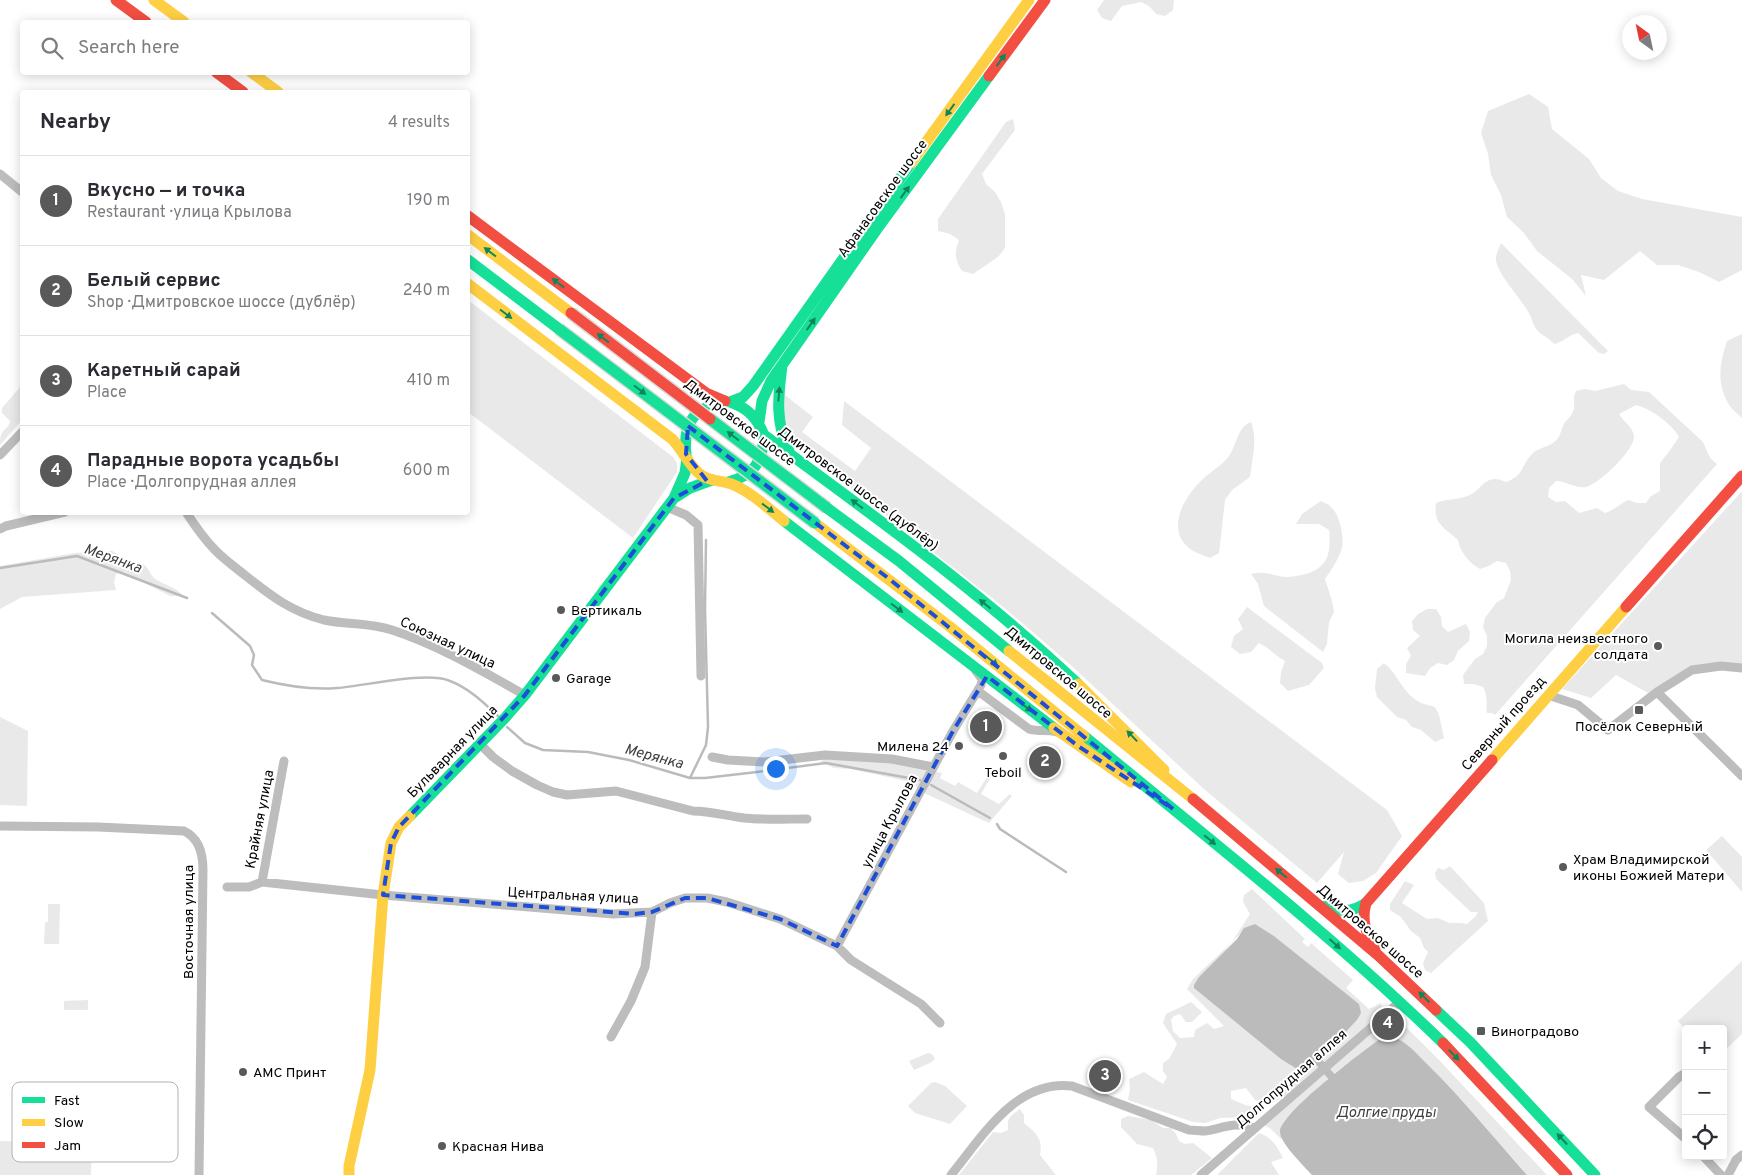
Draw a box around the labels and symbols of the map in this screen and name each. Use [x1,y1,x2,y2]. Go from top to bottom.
north arrow [1622,15,1667,60]
one-way arrow [996,53,1006,67]
one-way arrow [944,103,955,116]
street label: Афанасовское шоссе [835,137,932,261]
one-way arrow [900,185,910,198]
one-way arrow [484,247,497,258]
one-way arrow [551,278,565,288]
one-way arrow [499,309,513,319]
one-way arrow [806,317,816,331]
one-way arrow [597,332,610,343]
street label: Дмитровское шоссе [680,376,798,471]
one-way arrow [633,385,647,395]
one-way arrow [775,385,783,401]
street label: Дмитровское шоссе (дублёр) [775,423,942,555]
one-way arrow [726,431,740,441]
one-way arrow [850,499,864,509]
one-way arrow [761,503,774,514]
water label: Мерянка [81,540,144,579]
one-way arrow [979,598,992,609]
one-way arrow [890,602,903,613]
place label: Вертикаль [571,603,642,620]
marker: Вертикаль [555,604,567,616]
street label: Союзная улица [397,614,498,673]
street label: Дмитровское шоссе [1001,623,1115,723]
place label: Могила неизвестного солдата [1504,631,1648,664]
marker: Могила неизвестного солдата [1652,640,1664,652]
one-way arrow [985,656,998,667]
place label: Garage [566,671,611,688]
marker: Garage [550,672,562,684]
street label: Северный проезд [1458,673,1550,775]
one-way arrow [1019,701,1032,712]
street label: Бульварная улица [404,702,502,802]
marker: Посёлок Северный [1633,704,1645,716]
pin: 1 [970,708,1002,746]
place label: Посёлок Северный [1575,719,1703,736]
one-way arrow [1126,731,1138,743]
place label: Милена 24 [877,739,949,756]
water label: Мерянка [622,740,685,774]
marker: Милена 24 [953,740,965,752]
pin: 2 [1029,743,1061,781]
marker: Teboil [997,750,1009,762]
your location [763,756,789,782]
place label: Teboil [984,765,1022,782]
street label: Крайняя улица [243,768,278,870]
street label: улица Крылова [859,772,922,871]
one-way arrow [1204,834,1217,845]
place label: Храм Владимирской иконы Божией Матери [1573,852,1724,885]
marker: Храм Владимирской иконы Божией Матери [1557,861,1569,873]
street label: Восточная улица [181,865,198,979]
one-way arrow [1276,867,1288,879]
street label: Дмитровское шоссе [1314,882,1426,983]
street label: Центральная улица [507,885,639,908]
one-way arrow [1329,938,1341,950]
one-way arrow [1419,992,1431,1004]
pin: 4 [1372,1005,1404,1043]
place label: Виноградово [1491,1024,1579,1041]
marker: Виноградово [1475,1025,1487,1037]
street label: Долгопрудная аллея [1233,1026,1351,1132]
one-way arrow [1448,1048,1460,1060]
pin: 3 [1089,1057,1121,1095]
place label: АМС Принт [253,1065,326,1082]
marker: АМС Принт [237,1066,249,1078]
legend [12,1082,178,1162]
text: Fast [54,1093,80,1110]
water label: Долгие пруды [1336,1104,1436,1123]
text: Slow [54,1115,84,1132]
one-way arrow [1556,1134,1568,1146]
text: Jam [54,1138,81,1155]
place label: Красная Нива [452,1139,544,1156]
marker: Красная Нива [436,1140,448,1152]

